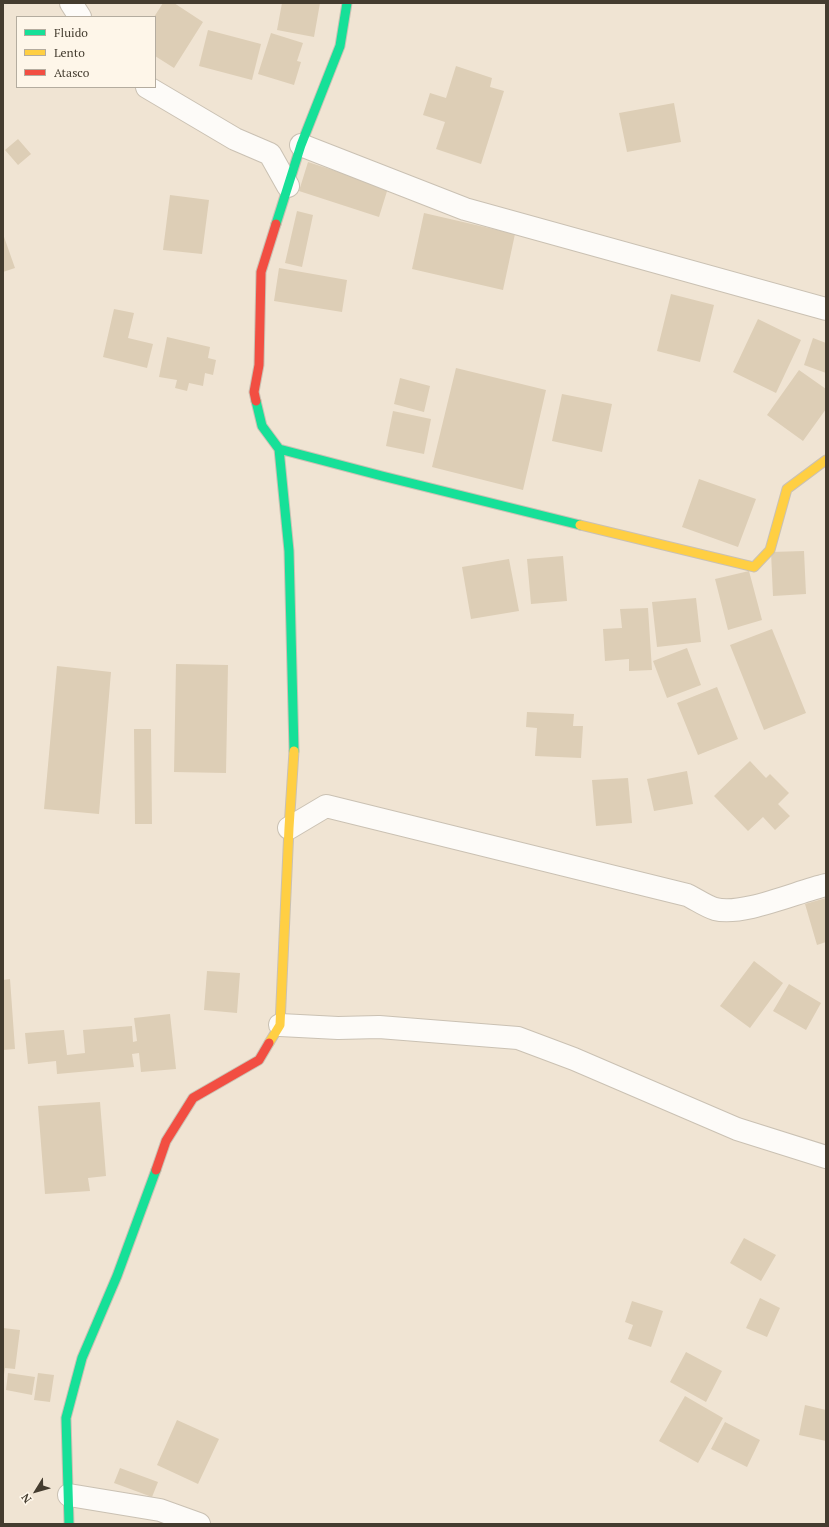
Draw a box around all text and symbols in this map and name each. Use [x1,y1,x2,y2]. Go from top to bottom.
legend [16,16,156,88]
text: Fluido [54,25,88,40]
text: Lento [54,45,85,60]
text: Atasco [54,65,89,80]
north arrow [16,1471,56,1511]
text: N [18,1491,35,1506]

